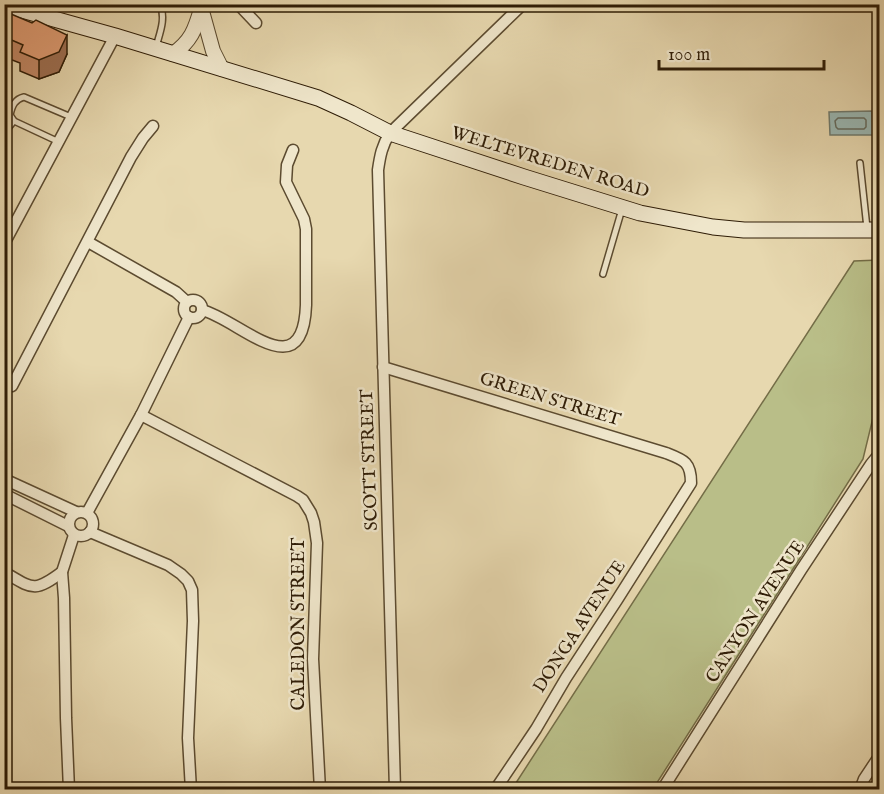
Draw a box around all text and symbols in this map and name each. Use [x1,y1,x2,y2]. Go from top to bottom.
scale bar [659,33,824,71]
text: 100 m [668,44,710,67]
street label: WELTEVREDEN ROAD [448,122,652,204]
street label: GREEN STREET [477,368,623,432]
street label: SCOTT STREET [356,389,384,531]
street label: CANYON AVENUE [701,536,811,688]
street label: CALEDON STREET [288,538,311,710]
street label: DONGA AVENUE [529,556,631,698]

